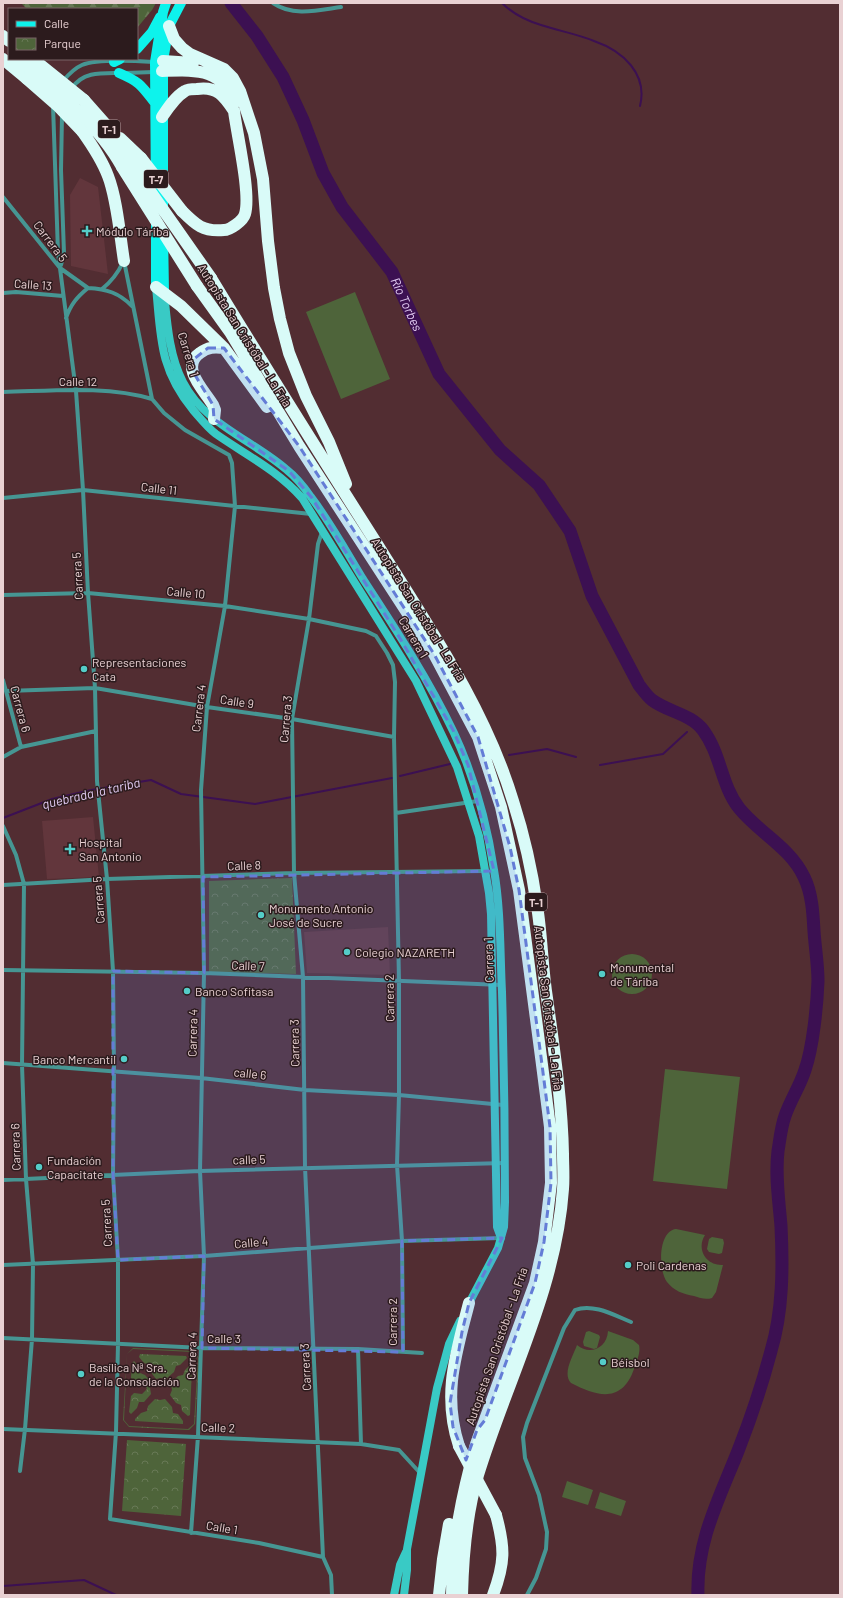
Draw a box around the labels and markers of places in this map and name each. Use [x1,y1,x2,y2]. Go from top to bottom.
place label: Módulo Táriba [96,224,169,238]
marker: Módulo Táriba [81,225,93,237]
place label: Representaciones Cata [92,655,187,683]
marker: Representaciones Cata [79,664,89,674]
place label: Hospital San Antonio [79,835,142,863]
marker: Hospital San Antonio [64,843,76,855]
place label: Monumento Antonio José de Sucre [269,901,373,929]
marker: Monumento Antonio José de Sucre [256,910,266,920]
place label: Colegio NAZARETH [355,945,455,959]
marker: Colegio NAZARETH [342,947,352,957]
place label: Monumental de Táriba [610,960,674,988]
marker: Monumental de Táriba [597,969,607,979]
place label: Banco Sofitasa [195,984,273,998]
marker: Banco Sofitasa [182,986,192,996]
place label: Banco Mercantil [33,1052,116,1066]
marker: Banco Mercantil [119,1054,129,1064]
place label: Fundación Capacitate [47,1153,103,1181]
marker: Fundación Capacitate [34,1162,44,1172]
place label: Poli Cardenas [636,1258,707,1272]
marker: Poli Cardenas [623,1260,633,1270]
place label: Béisbol [611,1355,650,1369]
marker: Béisbol [598,1357,608,1367]
place label: Basílica Nª Sra. de la Consolación [89,1360,179,1388]
marker: Basílica Nª Sra. de la Consolación [76,1369,86,1379]

